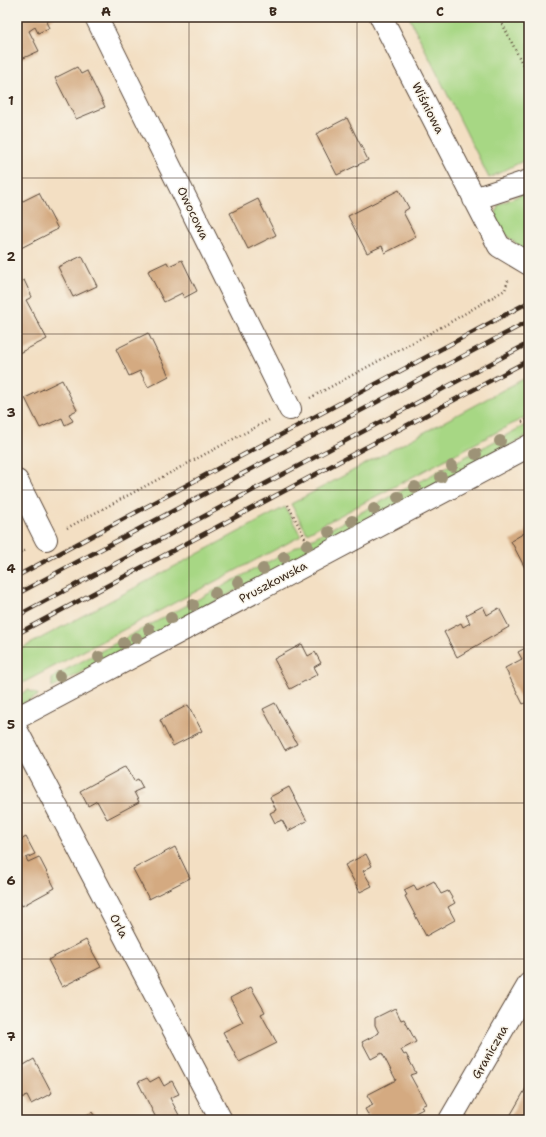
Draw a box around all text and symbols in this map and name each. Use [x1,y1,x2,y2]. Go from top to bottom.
text: A [101,3,111,20]
text: B [269,3,277,20]
text: C [436,3,444,20]
street label: Wiśniowa [408,80,448,137]
text: 1 [8,92,14,109]
street label: Owocowa [173,184,213,243]
text: 2 [6,248,16,265]
text: 3 [6,404,16,421]
street label: Pruszkowska [236,557,310,607]
text: 4 [6,560,16,577]
text: 5 [7,716,15,733]
text: 6 [6,872,16,889]
street label: Orla [106,911,132,941]
street label: Graniczna [468,1022,512,1082]
text: 7 [6,1028,16,1045]

